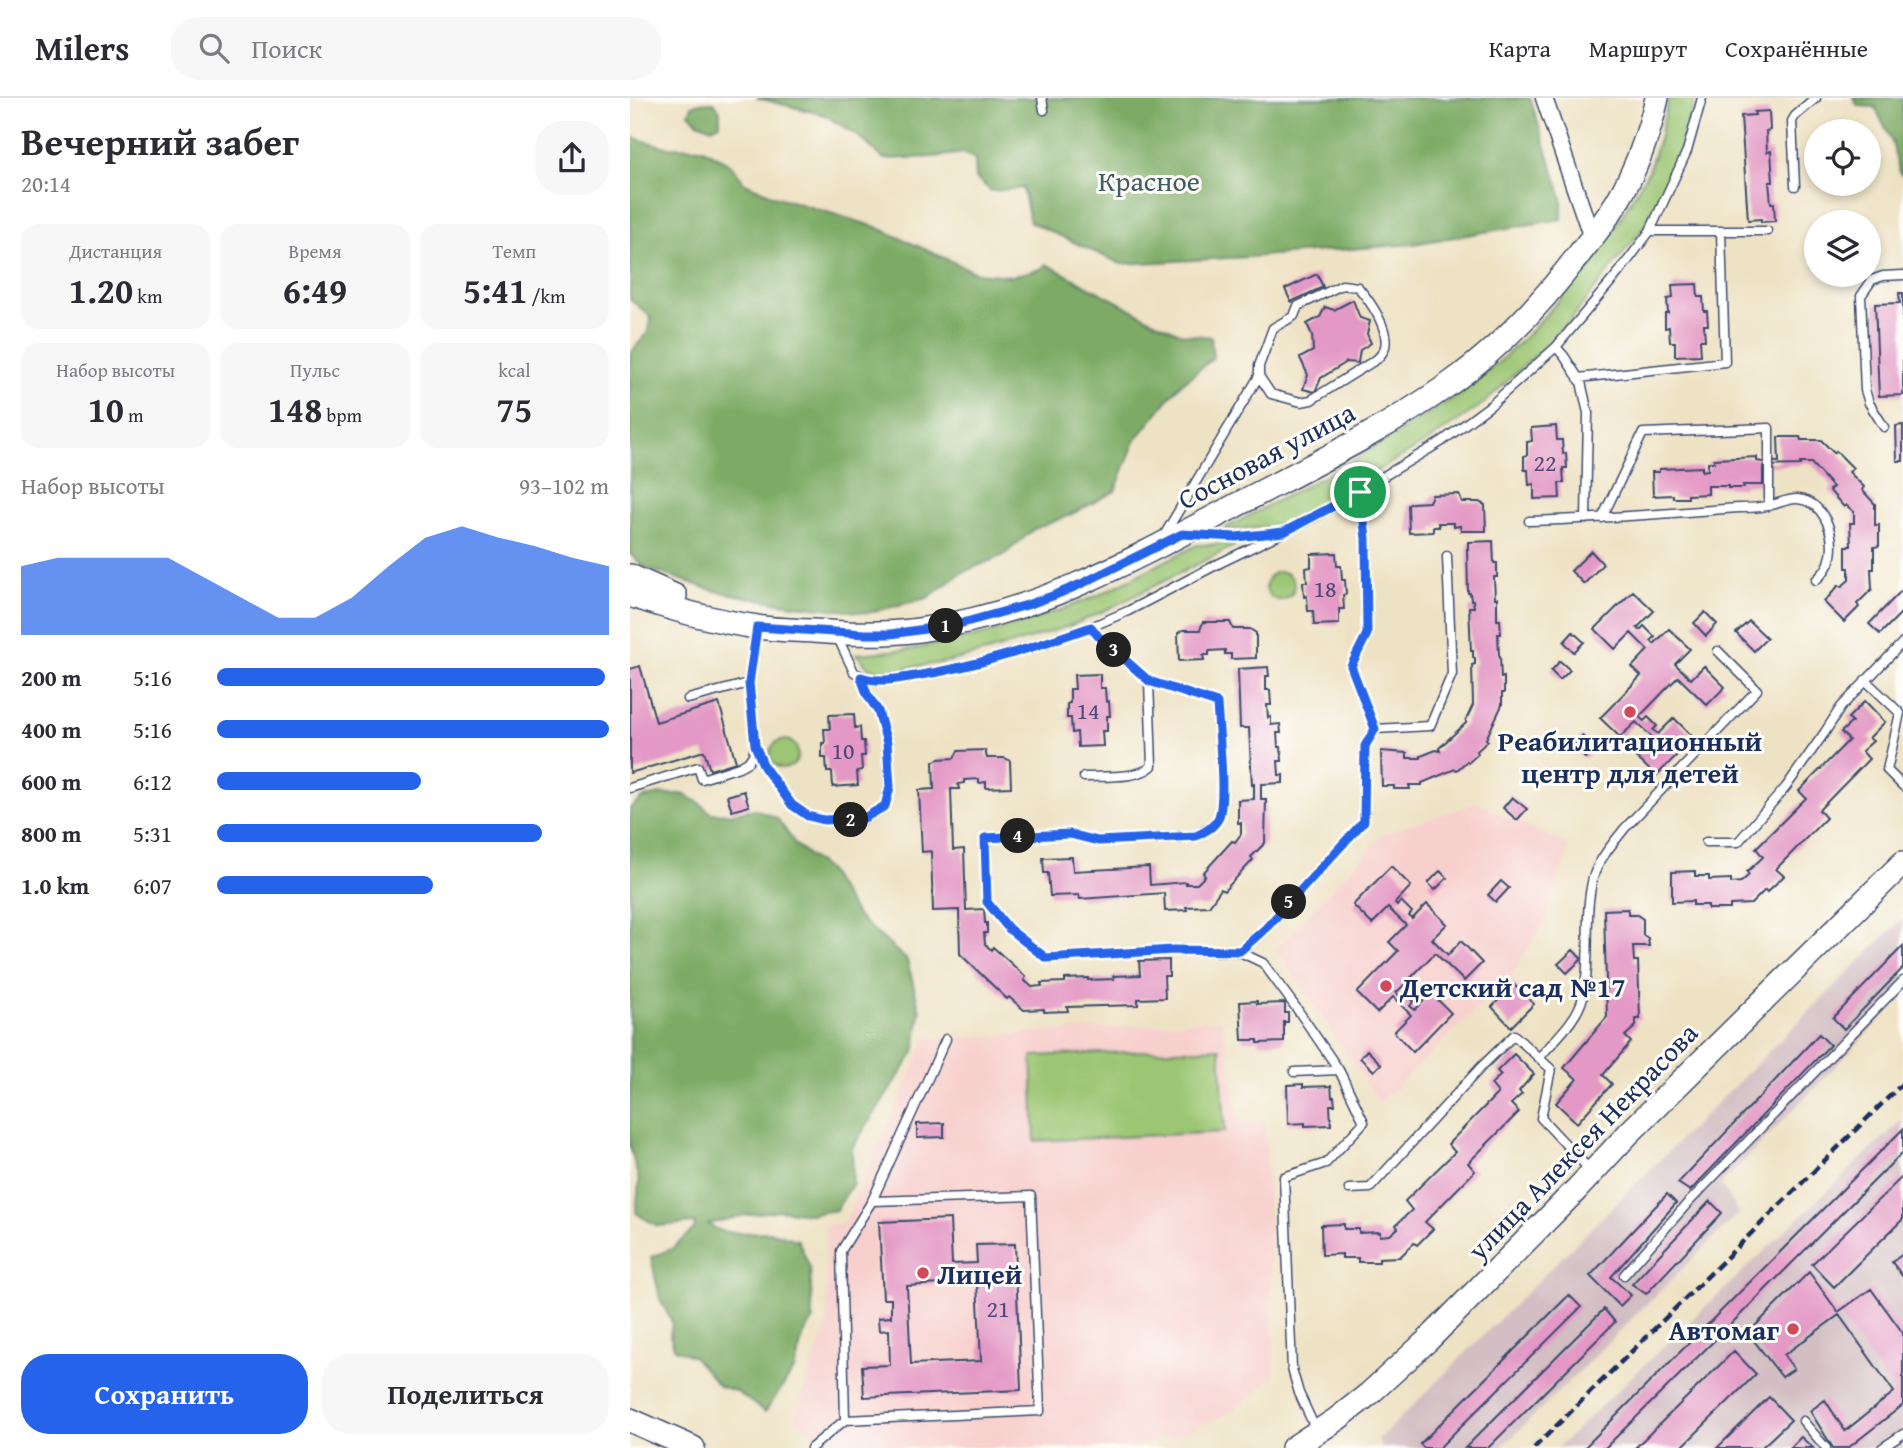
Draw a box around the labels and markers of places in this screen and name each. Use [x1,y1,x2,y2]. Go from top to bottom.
pin [1330,462,1390,522]
pin: 1 [928,608,964,644]
pin: 3 [1096,632,1132,668]
marker: Реабилитационный центр для детей [1622,704,1638,720]
place label: Реабилитационный центр для детей [1498,720,1762,793]
pin: 2 [834,802,868,838]
pin: 4 [1000,818,1036,854]
pin: 5 [1272,884,1306,920]
place label: Детский сад №17 [1399,966,1626,1007]
marker: Детский сад №17 [1378,978,1394,994]
place label: Лицей [937,1253,1022,1294]
marker: Лицей [915,1265,931,1281]
place label: Автомаг [1669,1309,1779,1350]
marker: Автомаг [1785,1321,1801,1337]

